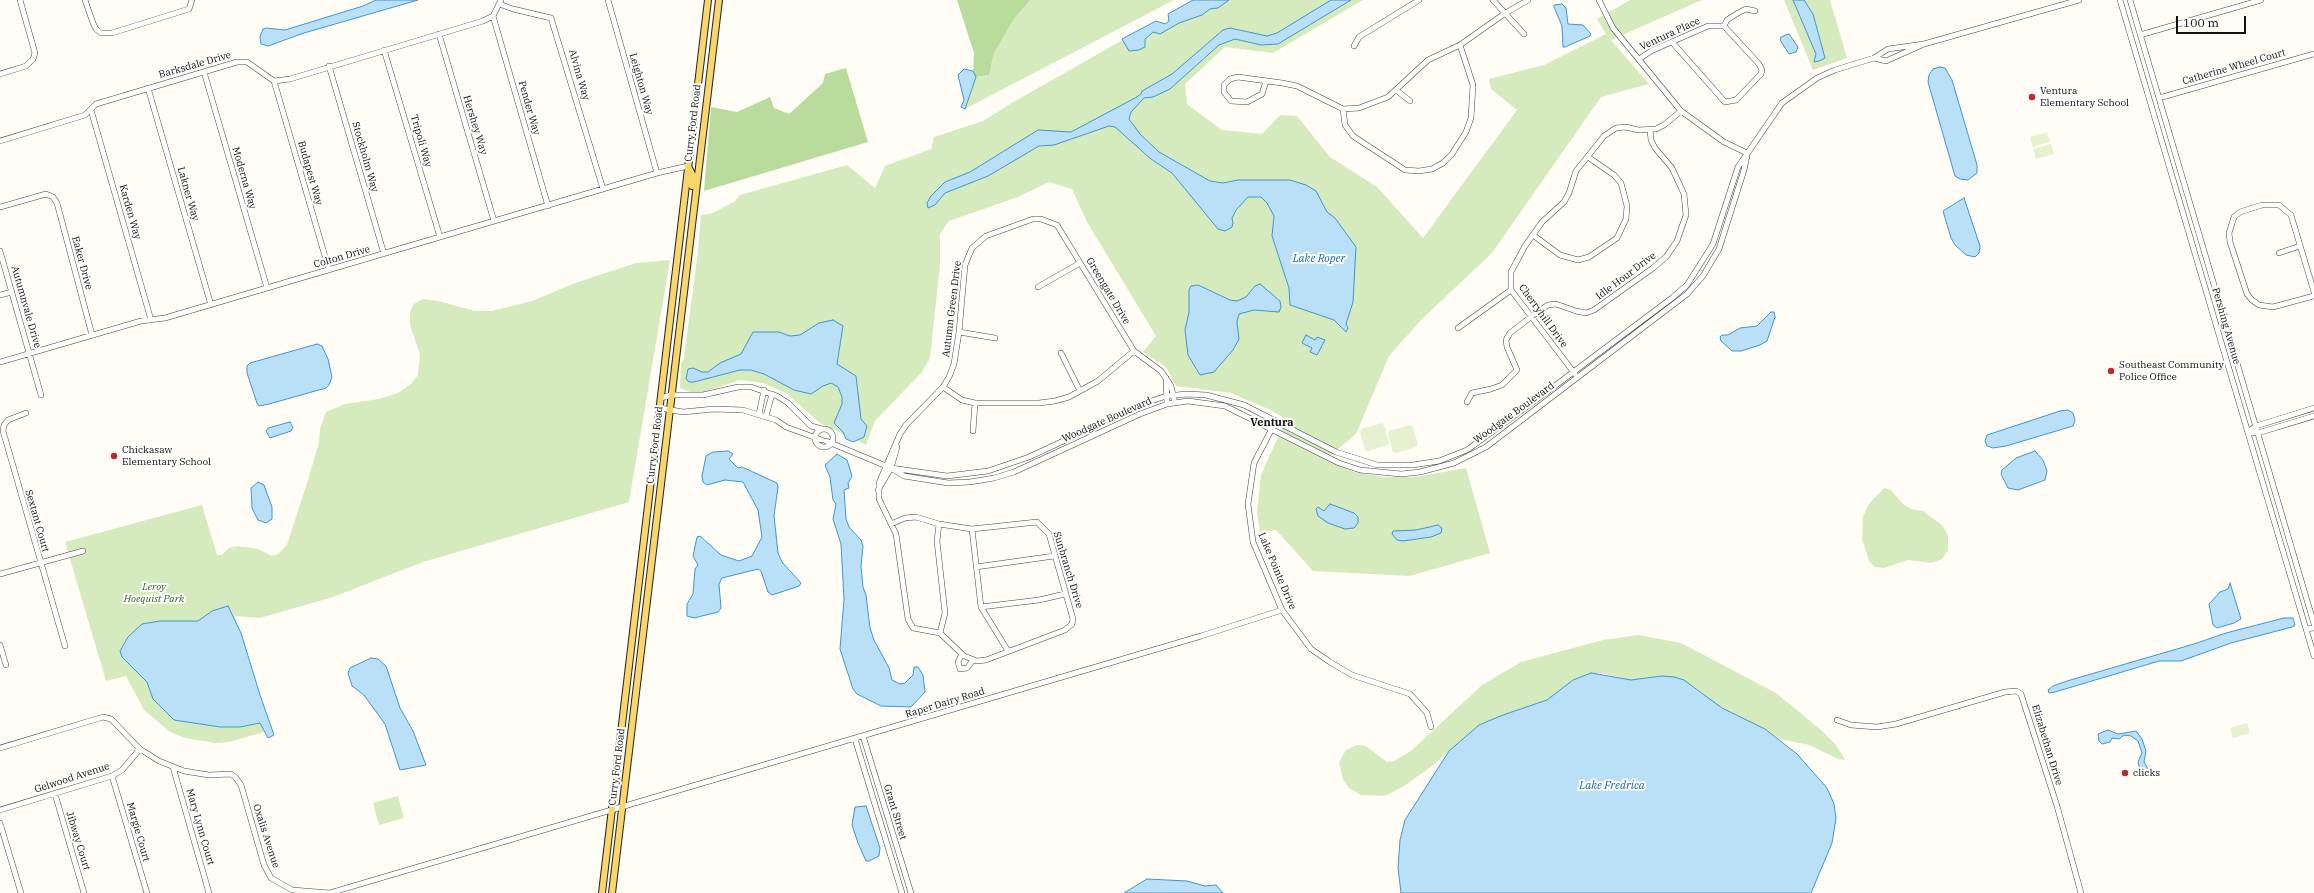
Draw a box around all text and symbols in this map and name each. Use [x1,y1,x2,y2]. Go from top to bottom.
scale bar [2178,8,2248,34]
street label: Ventura Place [1638,15,1702,53]
text: 100 m [2183,15,2219,30]
street label: Catherine Wheel Court [2181,47,2287,87]
street label: Alvina Way [566,48,592,102]
street label: Barksdale Drive [157,49,233,81]
street label: Leighton Way [626,52,656,116]
street label: Pender Way [516,80,542,136]
street label: Curry Ford Road [682,84,704,162]
place label: Ventura Elementary School [2040,85,2129,108]
marker: Ventura Elementary School [2027,92,2037,102]
street label: Hershey Way [460,94,490,156]
street label: Tripoli Way [408,113,434,169]
street label: Stockholm Way [349,120,381,194]
street label: Budapest Way [295,139,325,207]
street label: Moderna Way [229,145,259,211]
street label: Lakner Way [175,166,201,222]
street label: Karden Way [116,183,144,241]
street label: Eaker Drive [69,235,95,291]
street label: Colton Drive [312,243,372,271]
street label: Idle Hour Drive [1594,250,1658,302]
water label: Lake Roper [1293,252,1345,266]
street label: Greengate Drive [1083,255,1133,327]
street label: Autumn Green Drive [940,260,964,358]
street label: Autumnvale Drive [9,265,43,349]
street label: Cherryhill Drive [1516,282,1570,350]
street label: Pershing Avenue [2209,286,2243,366]
place label: Southeast Community Police Office [2119,359,2224,382]
marker: Southeast Community Police Office [2106,366,2116,376]
street label: Woodgate Boulevard [1471,380,1557,446]
street label: Woodgate Boulevard [1060,395,1154,445]
street label: Curry Ford Road [644,406,666,484]
district label: Ventura [1250,416,1294,430]
place label: Chickasaw Elementary School [122,444,211,468]
marker: Chickasaw Elementary School [109,451,119,461]
street label: Sextant Court [22,488,52,554]
street label: Sunbranch Drive [1051,530,1085,610]
street label: Lake Pointe Drive [1255,531,1299,611]
park label: Leroy Hoequist Park [124,581,184,604]
street label: Raper Dairy Road [904,685,986,721]
street label: Elizabethan Drive [2029,703,2065,787]
street label: Curry Ford Road [606,728,628,806]
street label: Gelwood Avenue [33,760,111,796]
place label: clicks [2133,767,2160,779]
marker: clicks [2120,768,2130,778]
water label: Lake Fredrica [1579,779,1645,793]
street label: Grant Street [881,783,909,841]
street label: Mary Lynn Court [183,787,217,867]
street label: Margie Court [124,801,152,863]
street label: Oxalis Avenue [250,802,282,870]
street label: Jibway Court [63,810,93,872]

